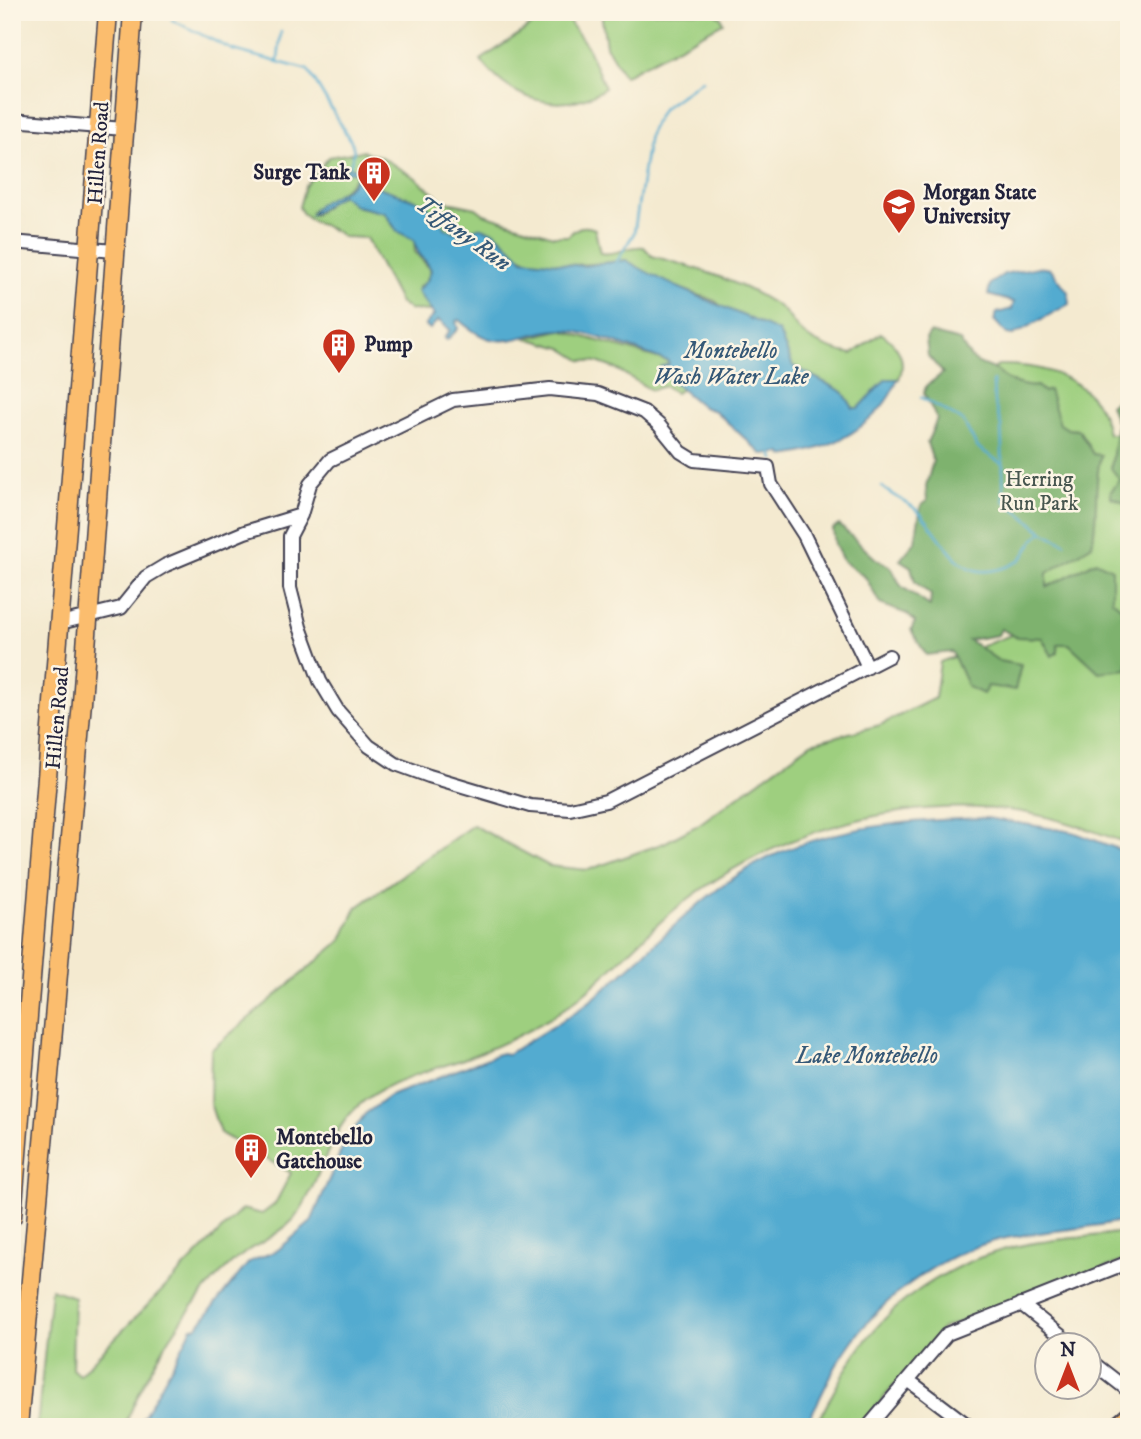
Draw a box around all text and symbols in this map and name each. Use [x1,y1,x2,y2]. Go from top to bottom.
street label: Hillen Road [82,100,116,205]
building icon: Surge Tank [355,154,393,203]
place label: Surge Tank [253,160,351,186]
place label: Morgan State University [923,180,1037,230]
school or university icon: Morgan State University [880,186,918,235]
water label: Tiffany Run [410,190,516,278]
building icon: Pump [320,326,358,375]
place label: Pump [364,332,413,358]
water label: Montebello Wash Water Lake [653,337,810,392]
park label: Herring Run Park [1000,467,1079,517]
street label: Hillen Road [41,665,75,771]
water label: Lake Montebello [794,1042,938,1071]
place label: Montebello Gatehouse [276,1125,373,1175]
building icon: Montebello Gatehouse [232,1131,270,1180]
north arrow [1032,1330,1102,1400]
text: N [1060,1339,1076,1362]

